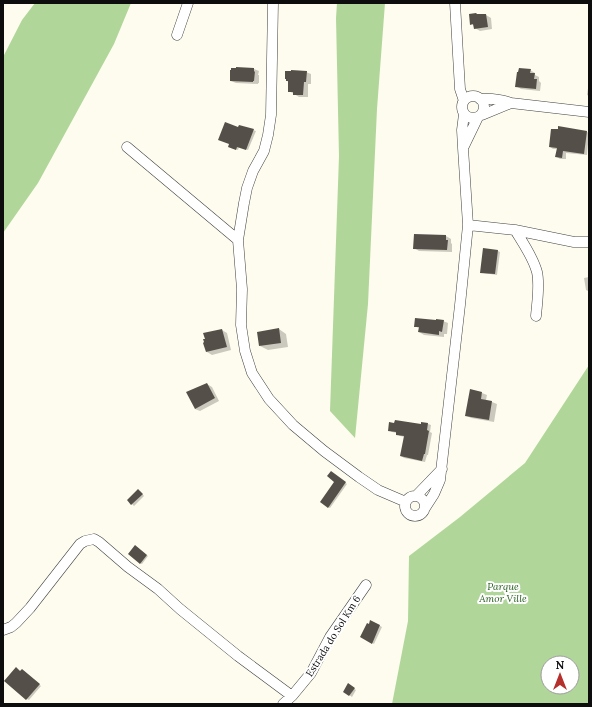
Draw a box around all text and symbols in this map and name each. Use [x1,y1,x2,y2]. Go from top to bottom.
park label: Parque Amor Ville [478,580,527,605]
street label: Estrada do Sol Km 6 [303,593,363,679]
north arrow [540,655,580,695]
text: N [556,658,565,672]

